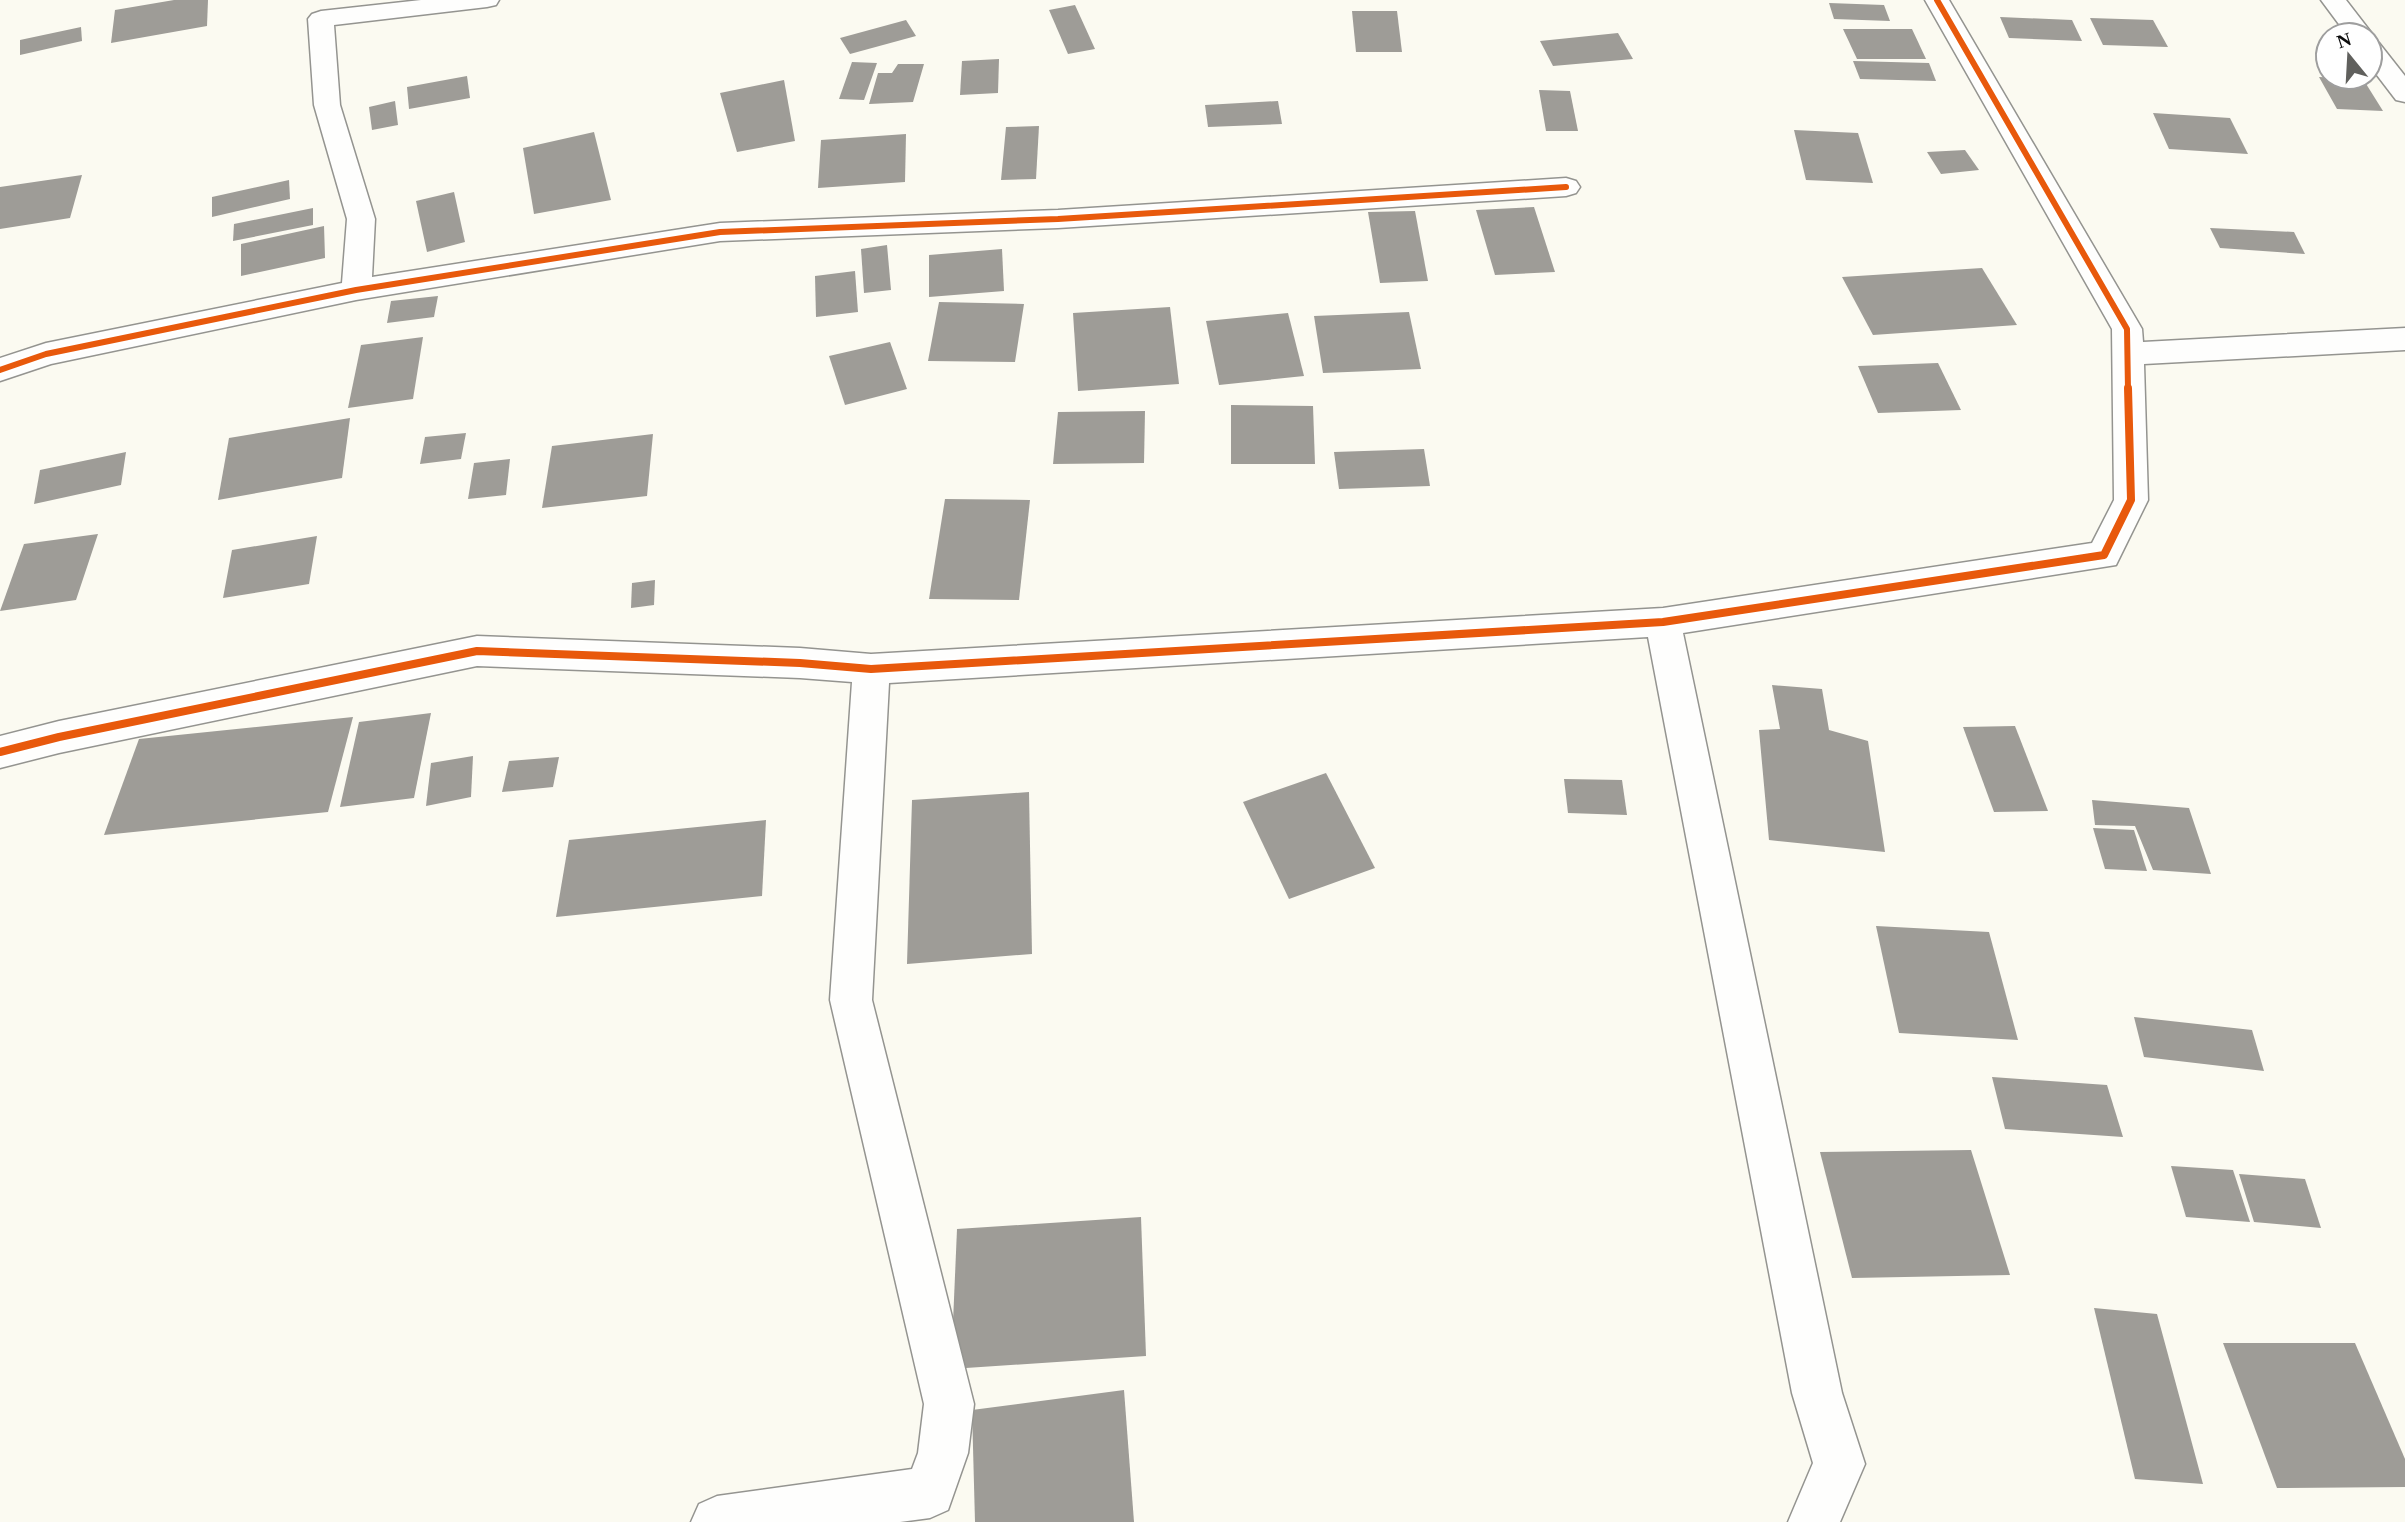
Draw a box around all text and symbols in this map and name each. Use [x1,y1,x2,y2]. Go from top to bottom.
north arrow [2314,21,2384,91]
text: N [2334,28,2354,52]

